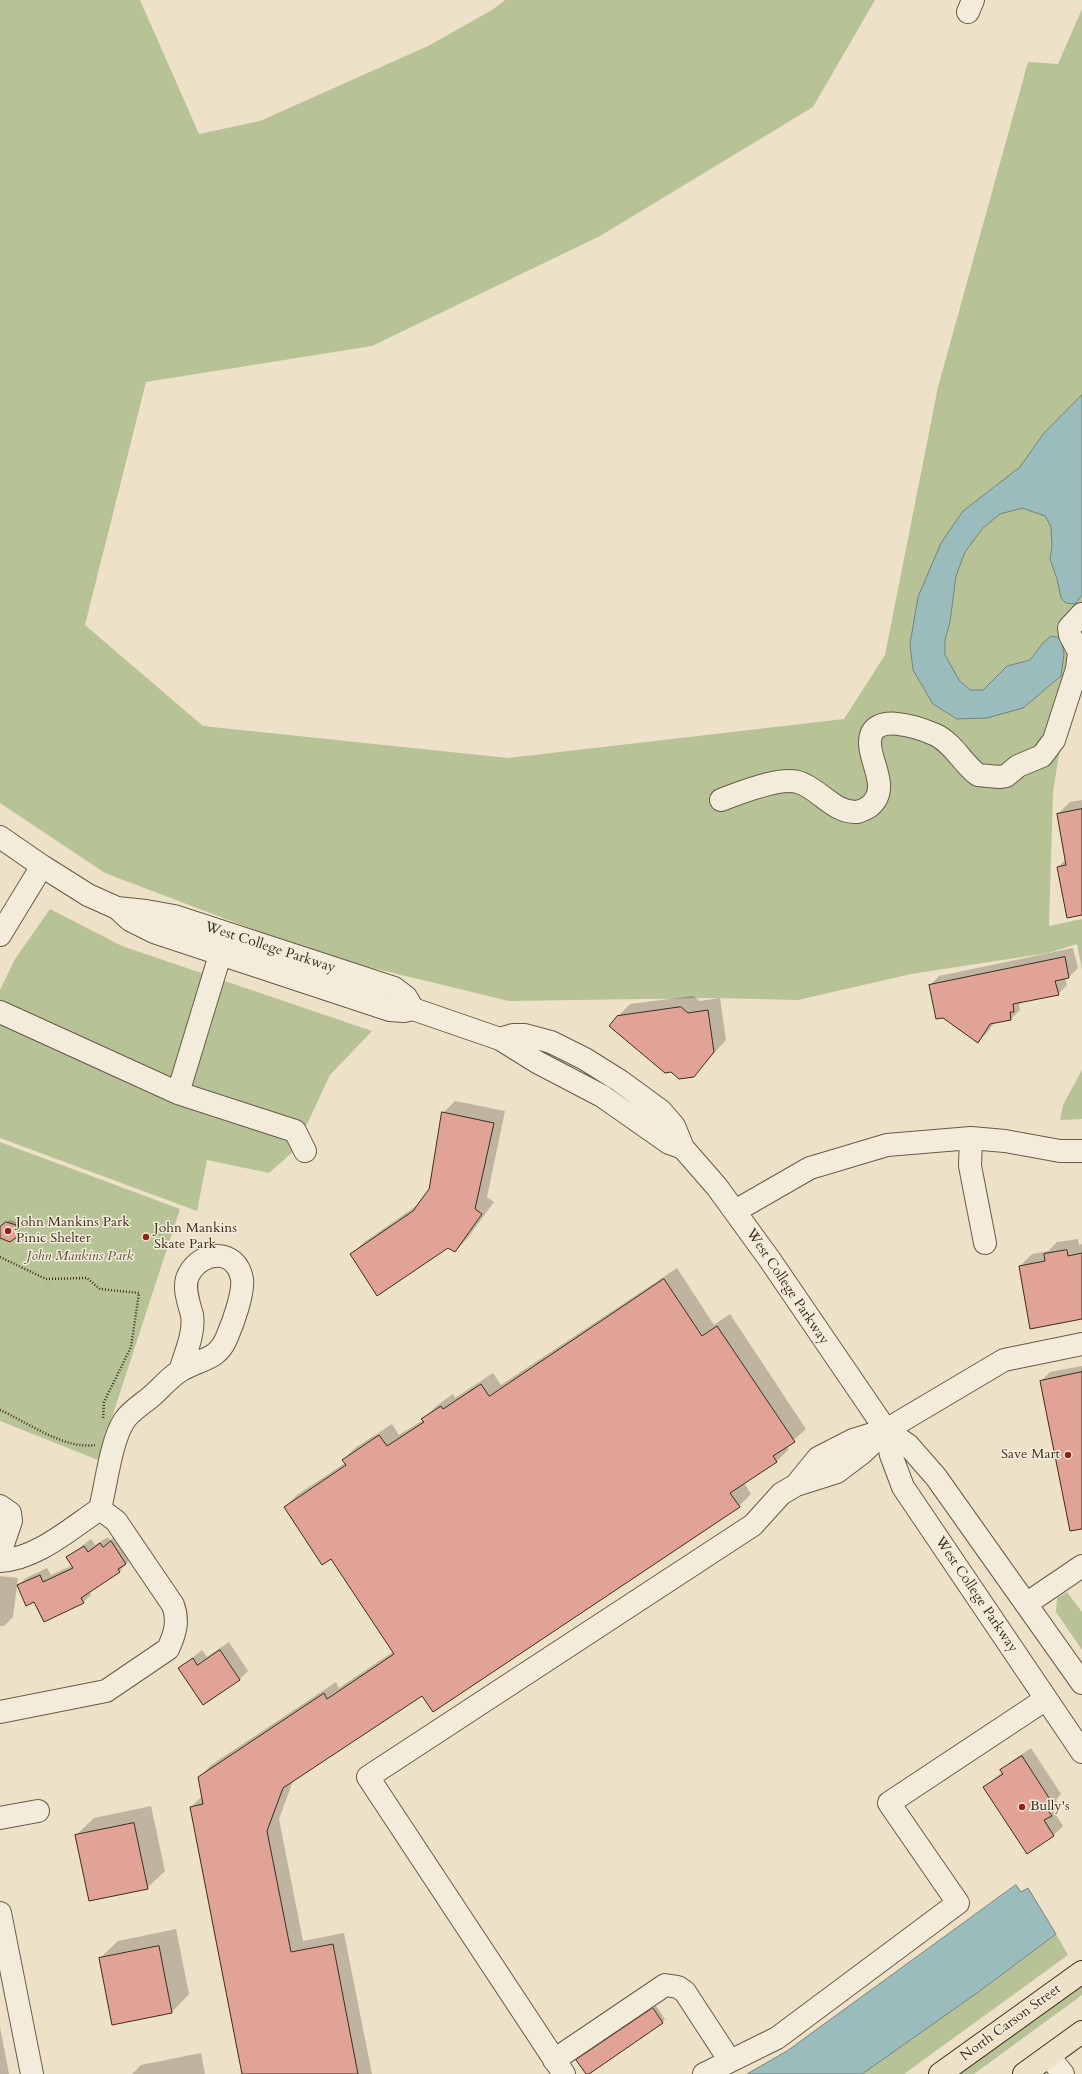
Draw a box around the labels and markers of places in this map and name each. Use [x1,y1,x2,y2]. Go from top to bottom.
place label: John Mankins Park Pinic Shelter [16,1215,130,1248]
place label: John Mankins Skate Park [154,1221,237,1254]
marker: John Mankins Park Pinic Shelter [3,1226,13,1236]
marker: John Mankins Skate Park [141,1232,151,1242]
place label: Save Mart [1001,1447,1060,1463]
marker: Save Mart [1063,1450,1073,1460]
place label: Bully's [1030,1799,1070,1815]
marker: Bully's [1017,1802,1027,1812]

